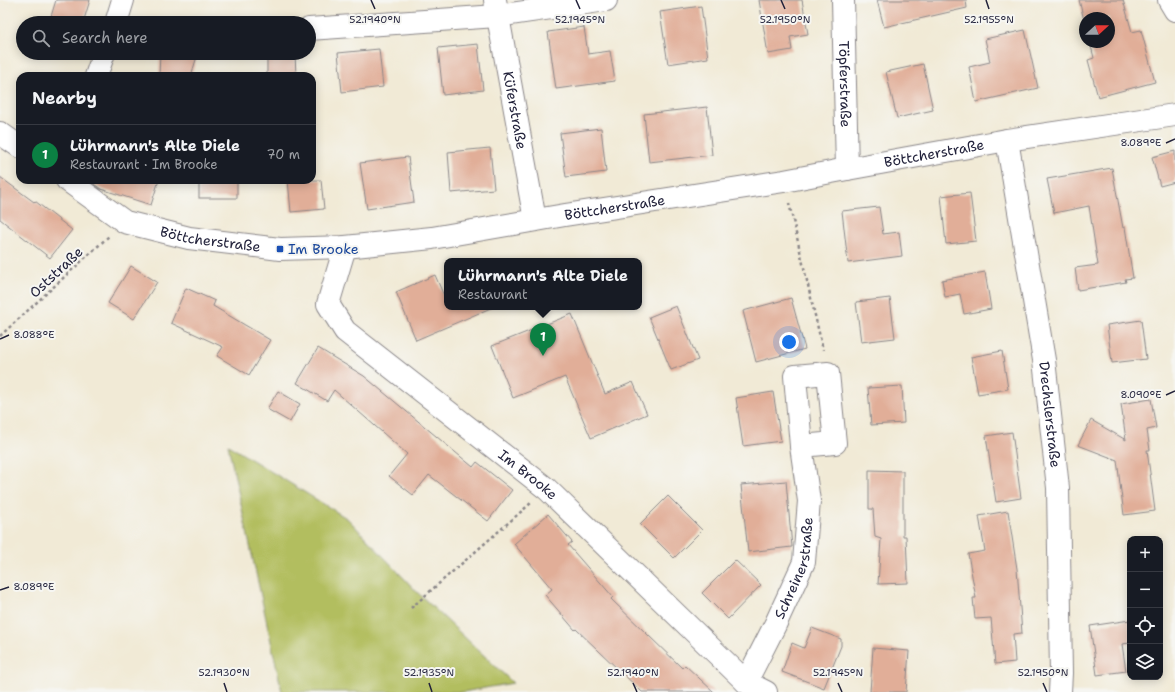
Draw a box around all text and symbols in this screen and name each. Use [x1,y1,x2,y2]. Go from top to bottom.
north arrow [1079,12,1115,48]
text: 52.1940°N [349,13,401,26]
text: 52.1945°N [555,13,605,26]
text: 52.1950°N [760,13,810,26]
text: 52.1955°N [964,13,1014,26]
search box [16,16,316,60]
icon: search [30,27,52,49]
text: Search here [62,28,148,48]
street label: Töpferstraße [835,40,855,128]
street label: Küferstraße [499,70,531,151]
text: Nearby [32,87,97,109]
street label: Böttcherstraße [883,135,986,171]
text: Lührmann's Alte Diele [70,136,240,156]
text: 8.089°E [1121,136,1161,149]
text: 1 [42,146,48,163]
text: 70 m [266,146,300,163]
text: Restaurant · Im Brooke [70,156,218,173]
street label: Böttcherstraße [563,191,666,224]
street label: Böttcherstraße [158,222,262,256]
place label: Im Brooke [288,240,359,258]
street label: Oststraße [25,243,87,301]
marker: Im Brooke [275,244,285,254]
popup [444,258,642,310]
text: Lührmann's Alte Diele [458,266,628,286]
text: Restaurant [458,286,528,303]
pin: 1 [530,323,556,356]
text: 8.088°E [13,328,55,341]
your location [779,332,799,352]
street label: Drechslerstraße [1035,360,1065,469]
text: 8.090°E [1121,388,1161,401]
street label: Im Brooke [495,445,562,504]
street label: Schreinerstraße [770,516,817,622]
map controls [1127,536,1163,680]
button: + [1127,536,1163,572]
button: − [1127,572,1163,608]
text: 8.089°E [14,580,54,593]
button: locate [1127,608,1163,644]
button: layers [1127,644,1163,680]
text: 52.1930°N [198,666,250,679]
text: 52.1935°N [404,666,454,679]
text: 52.1940°N [607,666,659,679]
text: 52.1945°N [813,666,863,679]
text: 52.1950°N [1018,666,1068,679]

